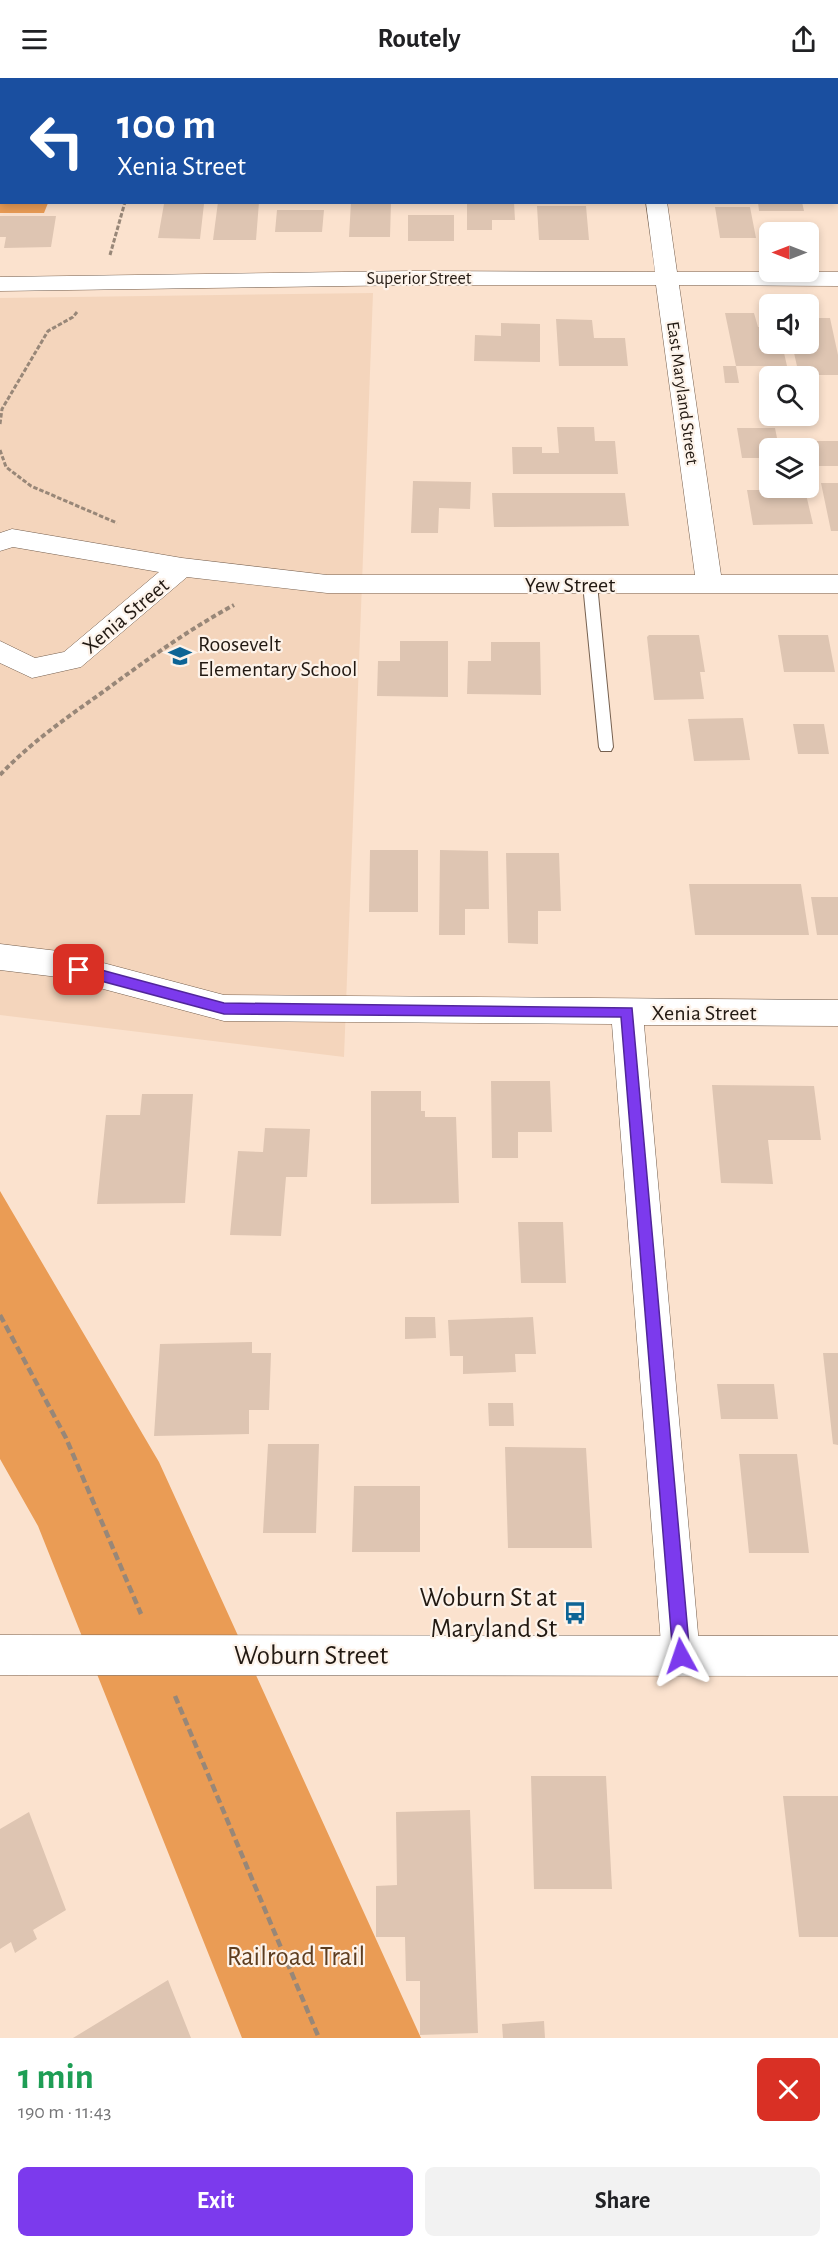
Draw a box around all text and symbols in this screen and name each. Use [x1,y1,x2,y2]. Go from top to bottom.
icon: menu [18,23,51,56]
icon: share [787,23,820,56]
text: Routely [377,25,461,52]
icon: left [18,102,96,180]
text: 100 m [117,104,216,146]
text: Xenia Street [117,153,246,180]
north arrow [759,222,819,282]
map controls [759,222,819,498]
street label: Superior Street [366,270,472,288]
button: sound [759,294,819,354]
street label: East Maryland Street [663,320,701,466]
button: search [759,366,819,426]
button: layers [759,438,819,498]
street label: Xenia Street [78,574,173,658]
street label: Yew Street [525,574,615,596]
place label: Roosevelt Elementary School [198,633,358,680]
school or university icon: Roosevelt Elementary School [167,643,193,669]
pin [53,944,104,995]
icon: arrive [62,953,95,986]
street label: Xenia Street [652,1002,756,1024]
place label: Woburn St at Maryland St [419,1584,557,1643]
bus stop icon: Woburn St at Maryland St [562,1600,588,1626]
position arrow [649,1624,713,1688]
street label: Woburn Street [234,1642,388,1669]
park label: Railroad Trail [227,1943,365,1970]
button: close [757,2058,820,2121]
text: 1 min [18,2059,94,2095]
text: 190 m · 11:43 [18,2102,112,2122]
button: Exit [18,2167,413,2236]
button: Share [425,2167,820,2236]

